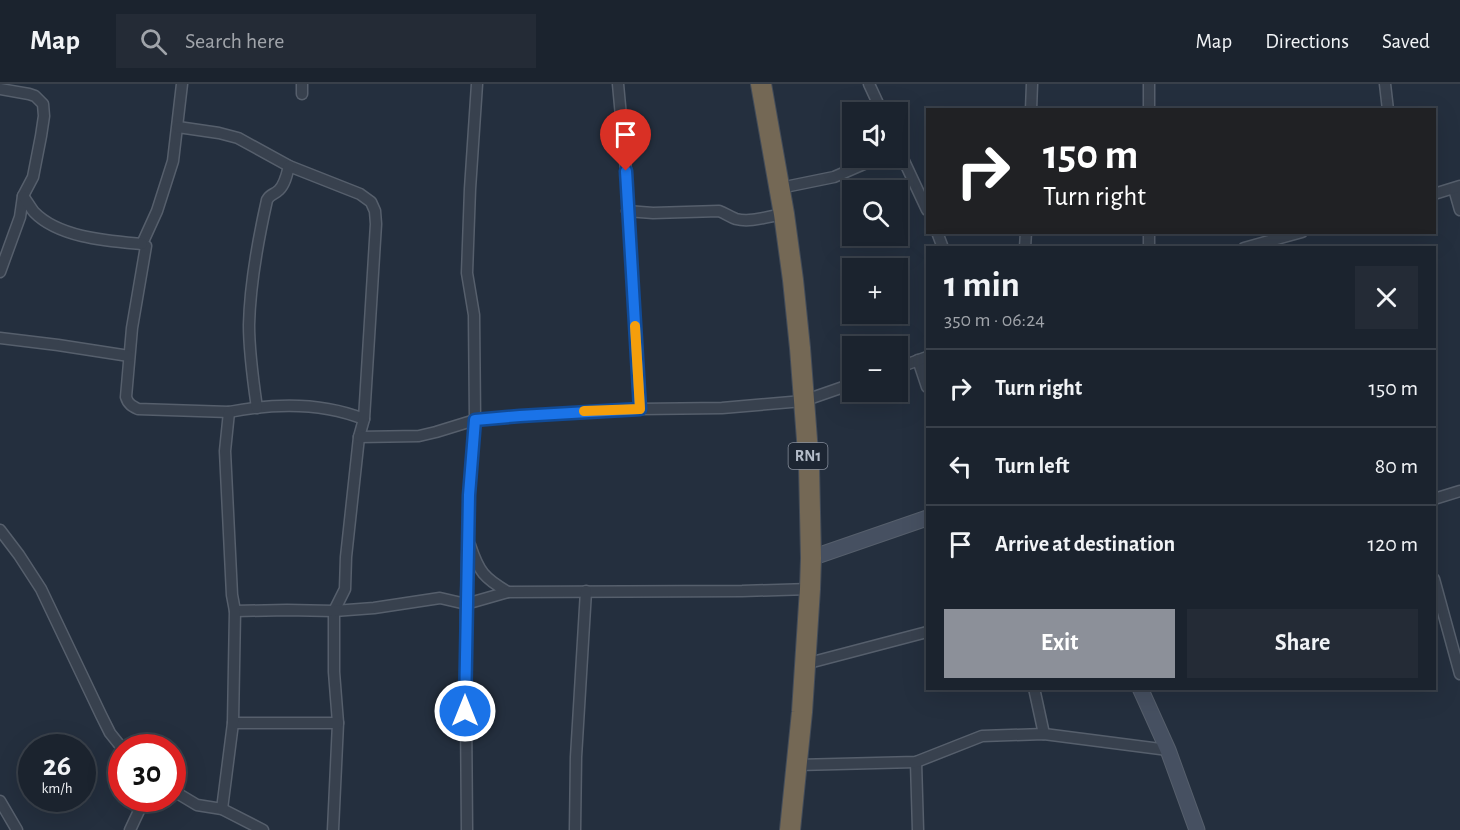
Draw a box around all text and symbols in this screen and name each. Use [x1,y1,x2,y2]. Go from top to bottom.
search box [116,14,536,68]
icon: search [137,25,170,58]
text: Map [30,27,80,55]
text: Search here [185,30,284,52]
text: Map [1196,31,1232,52]
text: Directions [1265,31,1349,52]
text: Saved [1382,31,1430,52]
map controls [842,102,908,402]
button: sound [842,102,908,168]
pin [600,109,651,171]
icon: arrive [609,118,642,151]
icon: right [944,132,1022,210]
text: 150 m [1043,134,1138,176]
button: search [842,180,908,246]
text: Turn right [1043,183,1146,210]
button: + [842,258,908,324]
button: close [1355,266,1418,329]
text: 1 min [944,267,1020,303]
text: 350 m · 06:24 [944,310,1045,330]
button: − [842,336,908,402]
icon: right [944,372,977,405]
text: Turn right [995,377,1082,399]
text: 150 m [1368,377,1418,399]
road number: RN1 [788,443,828,469]
icon: left [944,450,977,483]
text: Turn left [995,455,1069,477]
text: 80 m [1375,455,1418,477]
icon: arrive [944,528,977,561]
text: Arrive at destination [995,533,1175,555]
text: 120 m [1368,533,1418,555]
button: Exit [944,609,1175,678]
button: Share [1187,609,1418,678]
position arrow [433,679,497,743]
speed limit sign: 30 [108,734,186,812]
text: 26 [43,751,71,781]
text: km/h [42,781,72,796]

